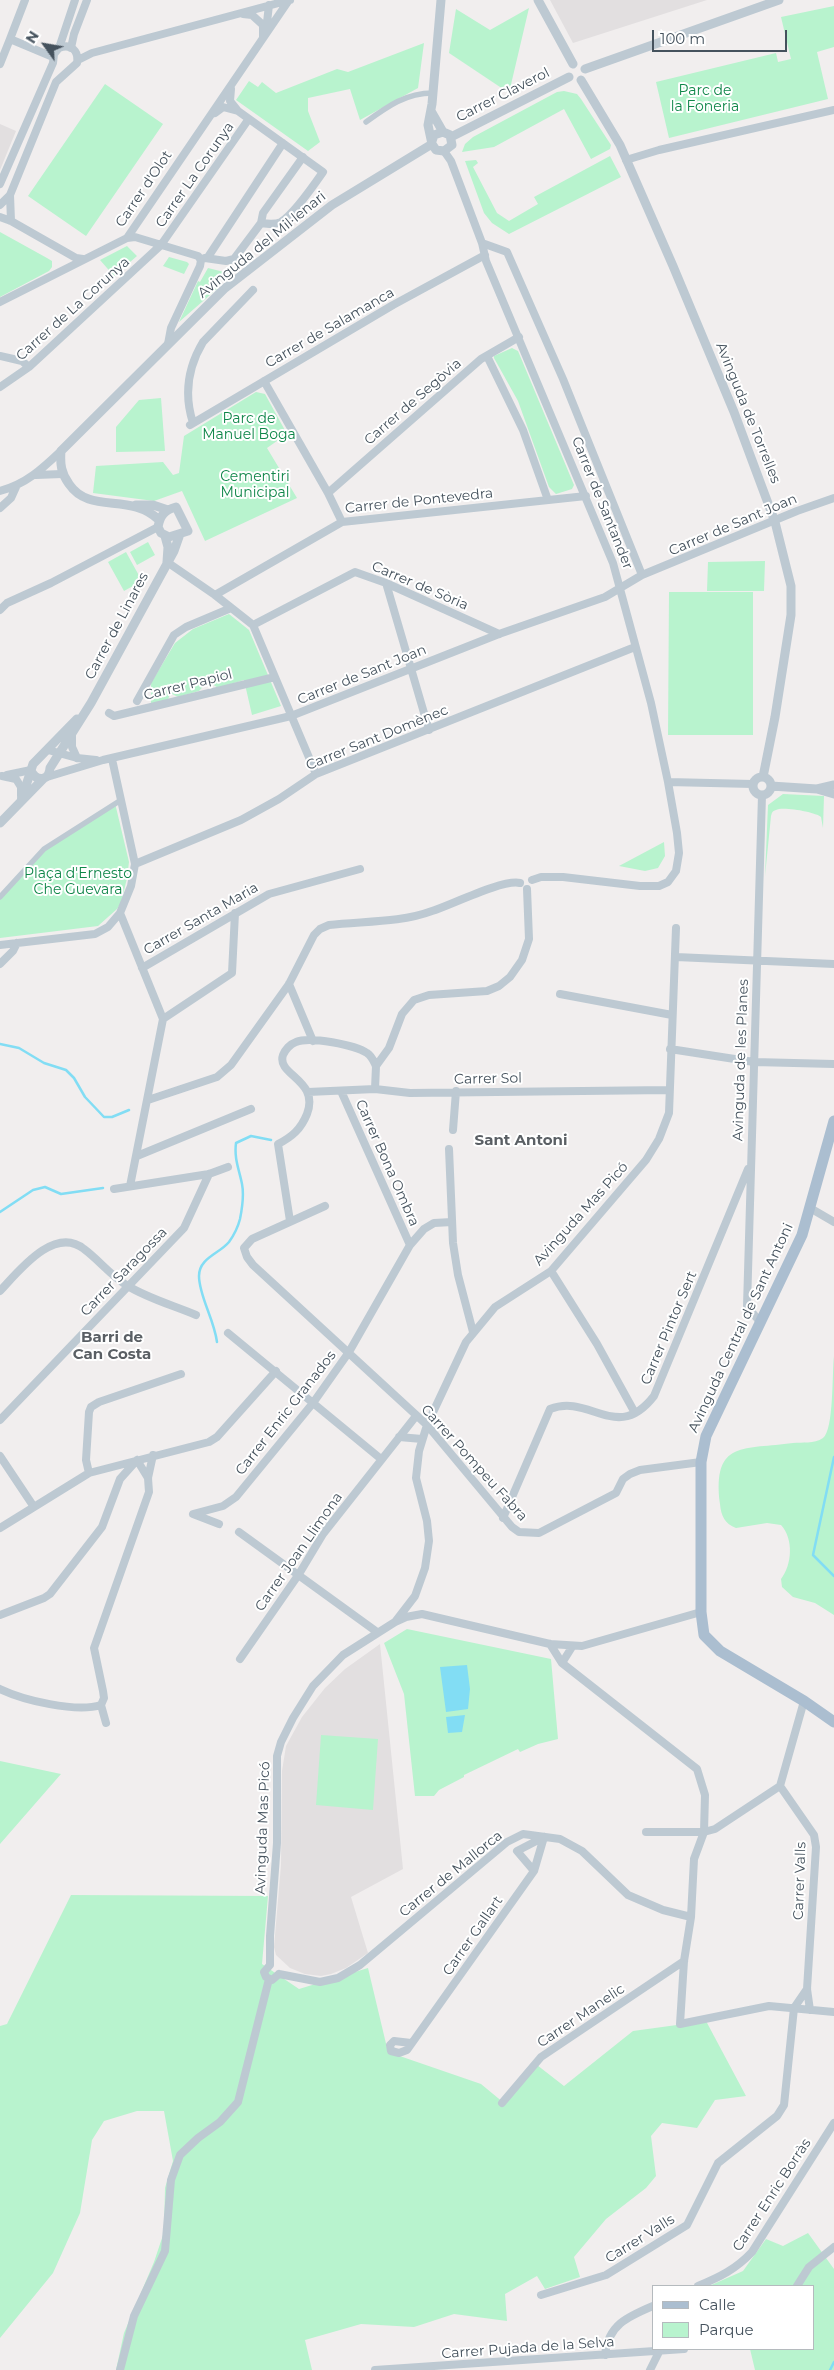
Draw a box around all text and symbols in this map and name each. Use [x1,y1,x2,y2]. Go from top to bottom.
north arrow [20,20,70,70]
scale bar [654,20,789,52]
text: N [22,27,43,47]
text: 100 m [660,29,705,48]
street label: Carrer Claverol [454,64,552,126]
park label: Parc de la Foneria [671,83,739,115]
street label: Carrer La Corunya [152,119,238,231]
street label: Carrer d'Olot [112,147,176,231]
street label: Avinguda del Mil·lenari [195,188,329,302]
street label: Carrer de La Corunya [13,254,133,364]
street label: Carrer de Salamanca [263,284,397,372]
street label: Avinguda de Torrelles [712,340,784,486]
street label: Carrer de Segòvia [361,355,465,449]
park label: Parc de Manuel Boga [202,411,296,444]
street label: Carrer de Santander [568,434,636,572]
park label: Cementiri Municipal [220,469,290,502]
street label: Carrer de Pontevedra [344,485,494,517]
street label: Carrer de Sant Joan [666,490,800,560]
street label: Carrer de Sòria [369,558,471,614]
street label: Carrer de Linares [82,570,152,682]
street label: Carrer de Sant Joan [295,641,429,709]
street label: Carrer Papiol [142,666,234,704]
street label: Carrer Sant Domènec [303,702,451,774]
park label: Plaça d'Ernesto Che Guevara [24,866,132,899]
street label: Carrer Santa Maria [141,879,261,959]
street label: Avinguda de les Planes [730,979,752,1141]
street label: Carrer Sol [454,1070,522,1088]
street label: Carrer Bona Ombra [351,1097,423,1229]
district label: Sant Antoni [475,1132,567,1150]
street label: Avinguda Mas Picó [530,1159,632,1269]
street label: Avinguda Central de Sant Antoni [685,1221,797,1435]
street label: Carrer Saragossa [77,1224,171,1320]
street label: Carrer Pintor Sert [637,1269,701,1387]
district label: Barri de Can Costa [73,1329,151,1364]
street label: Carrer Enric Granados [232,1347,340,1479]
street label: Carrer Pompeu Fabra [417,1401,531,1525]
street label: Carrer Joan Llimona [252,1489,346,1615]
street label: Avinguda Mas Picó [252,1761,274,1895]
street label: Carrer de Mallorca [396,1827,506,1921]
street label: Carrer Valls [790,1842,810,1920]
street label: Carrer Gallart [439,1893,507,1979]
street label: Carrer Manelic [534,1981,628,2051]
street label: Carrer Enric Borràs [729,2135,815,2255]
street label: Carrer Valls [602,2211,678,2267]
legend [652,2285,814,2350]
text: Calle [699,2295,736,2314]
text: Parque [699,2320,754,2339]
street label: Carrer Pujada de la Selva [441,2334,615,2362]

